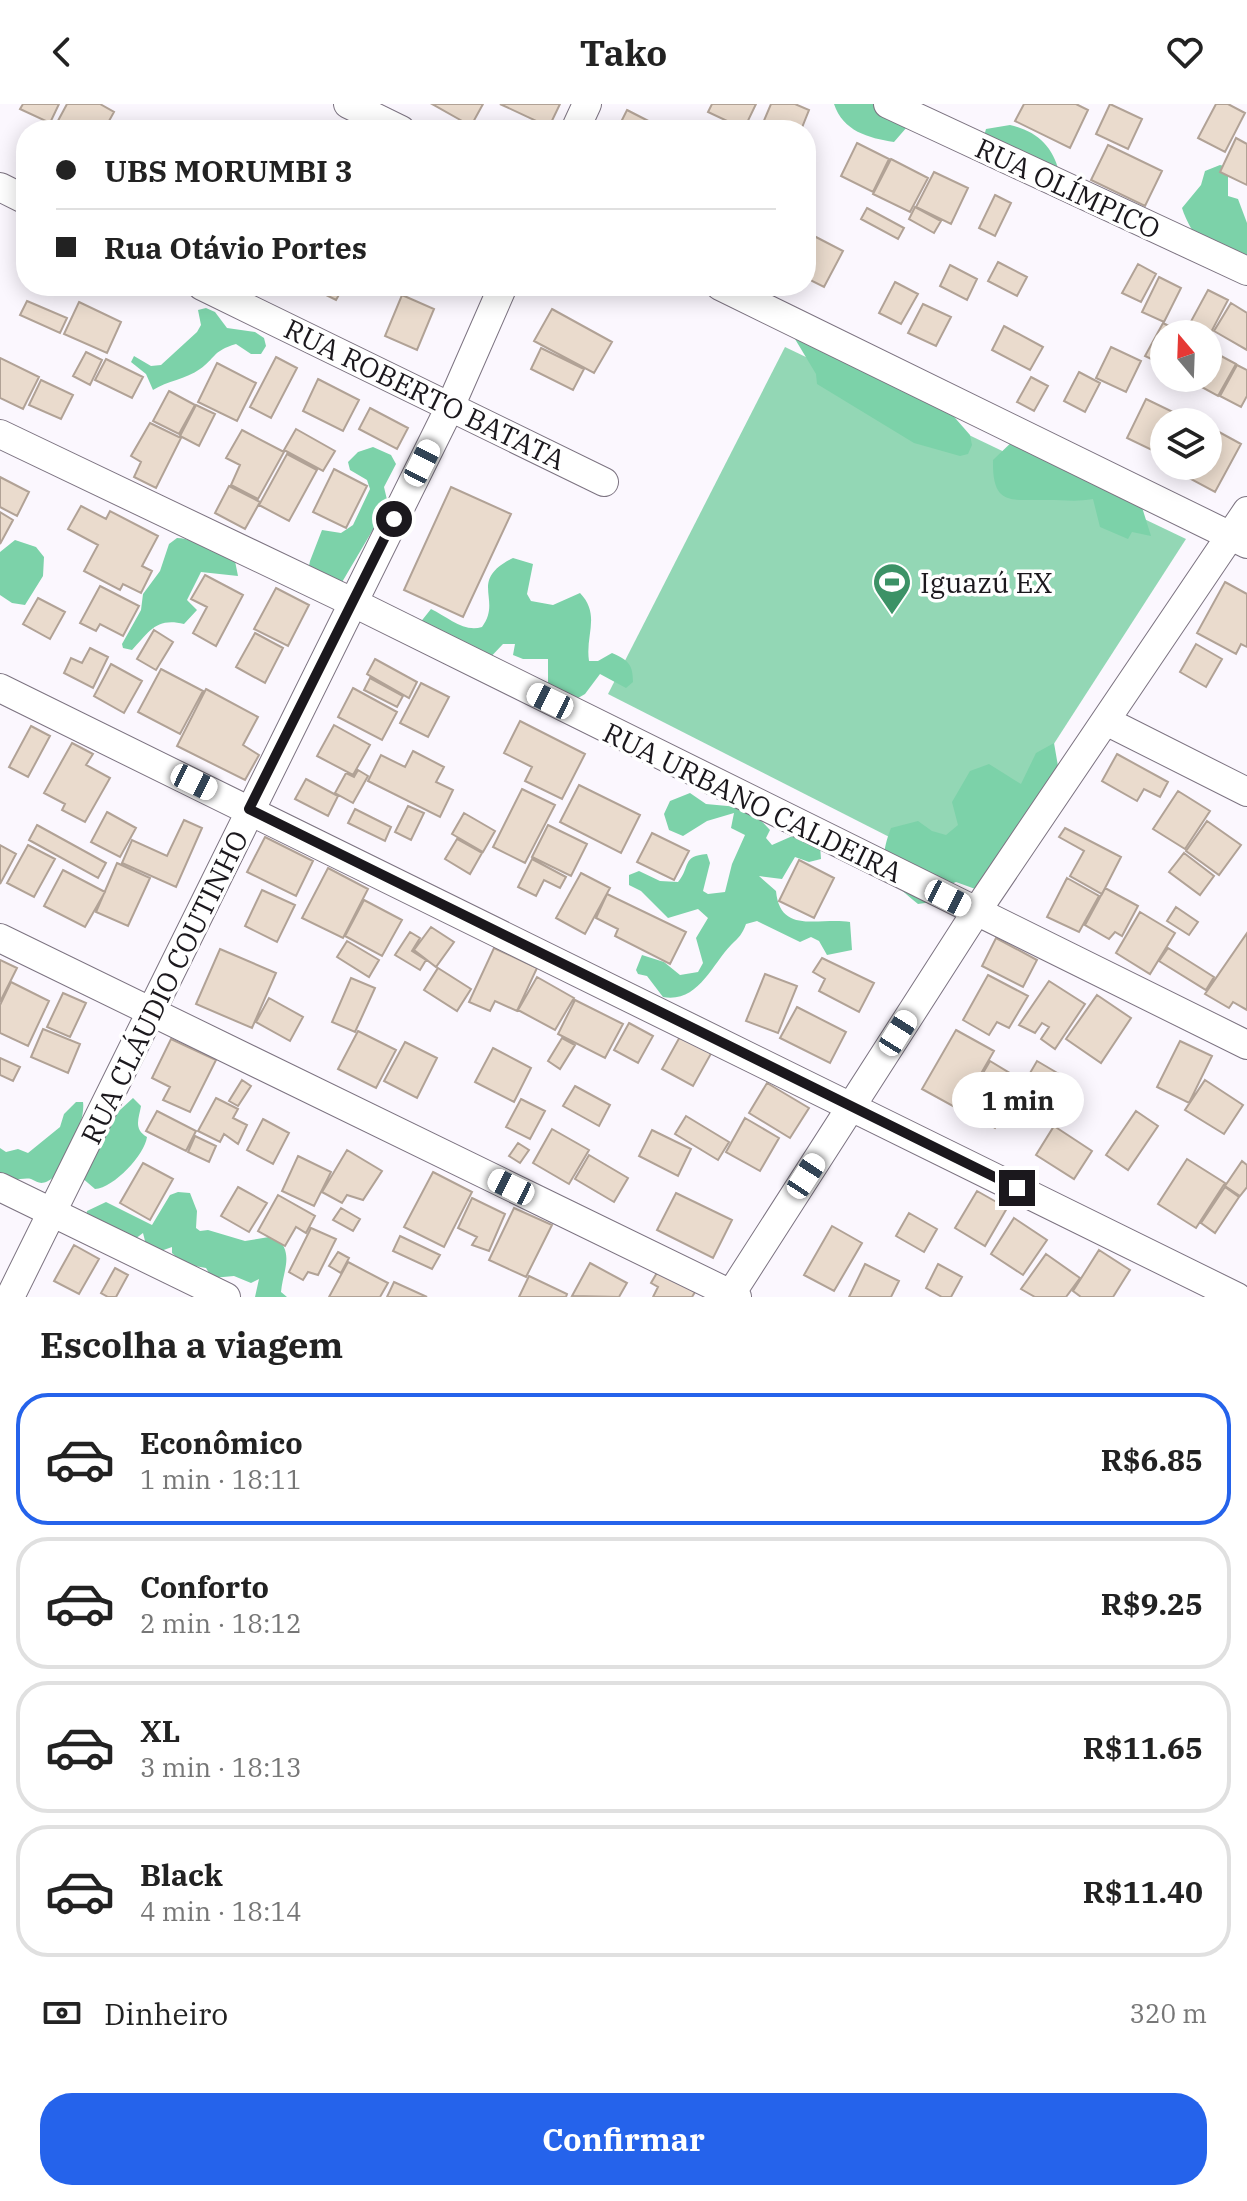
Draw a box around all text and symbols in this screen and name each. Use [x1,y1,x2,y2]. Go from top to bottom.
text: Tako [580,29,667,76]
icon: back [40,30,84,74]
icon: heart [1163,30,1207,74]
street label: RUA OLÍMPICO [970,129,1166,247]
text: UBS MORUMBI 3 [104,151,353,190]
text: Rua Otávio Portes [104,228,367,267]
street label: RUA ROBERTO BATATA [278,310,572,478]
north arrow [1150,320,1222,392]
map controls [1150,320,1222,480]
button: layers [1150,408,1222,480]
car [400,436,444,490]
route start [376,501,412,537]
sports icon: Iguazú EX [871,561,913,616]
place label: Iguazú EX [920,564,1053,601]
car [523,680,577,722]
street label: RUA URBANO CALDEIRA [597,713,909,891]
car [167,761,221,803]
street label: RUA CLÁUDIO COUTINHO [72,824,256,1150]
car [921,876,975,920]
car [875,1006,921,1060]
callout: 1 min [951,1072,1083,1128]
text: 1 min [982,1083,1054,1117]
car [783,1149,829,1203]
car [484,1166,538,1208]
route end [999,1170,1035,1206]
text: Escolha a viagem [40,1321,343,1368]
icon: car [44,1423,116,1495]
text: Econômico [140,1423,303,1462]
text: R$6.85 [1101,1440,1203,1479]
text: 1 min · 18:11 [140,1462,302,1496]
icon: car [44,1567,116,1639]
text: Conforto [140,1567,269,1606]
text: R$9.25 [1101,1584,1203,1623]
text: 2 min · 18:12 [140,1606,302,1640]
icon: car [44,1711,116,1783]
text: XL [140,1711,180,1750]
text: R$11.65 [1083,1728,1203,1767]
text: 3 min · 18:13 [140,1750,302,1784]
icon: car [44,1855,116,1927]
text: Black [140,1855,223,1894]
text: R$11.40 [1083,1872,1203,1911]
text: 4 min · 18:14 [140,1894,302,1928]
icon: cash [40,1991,84,2035]
text: Dinheiro [104,1994,228,2033]
text: 320 m [1129,1996,1207,2030]
button: Confirmar [40,2093,1207,2185]

